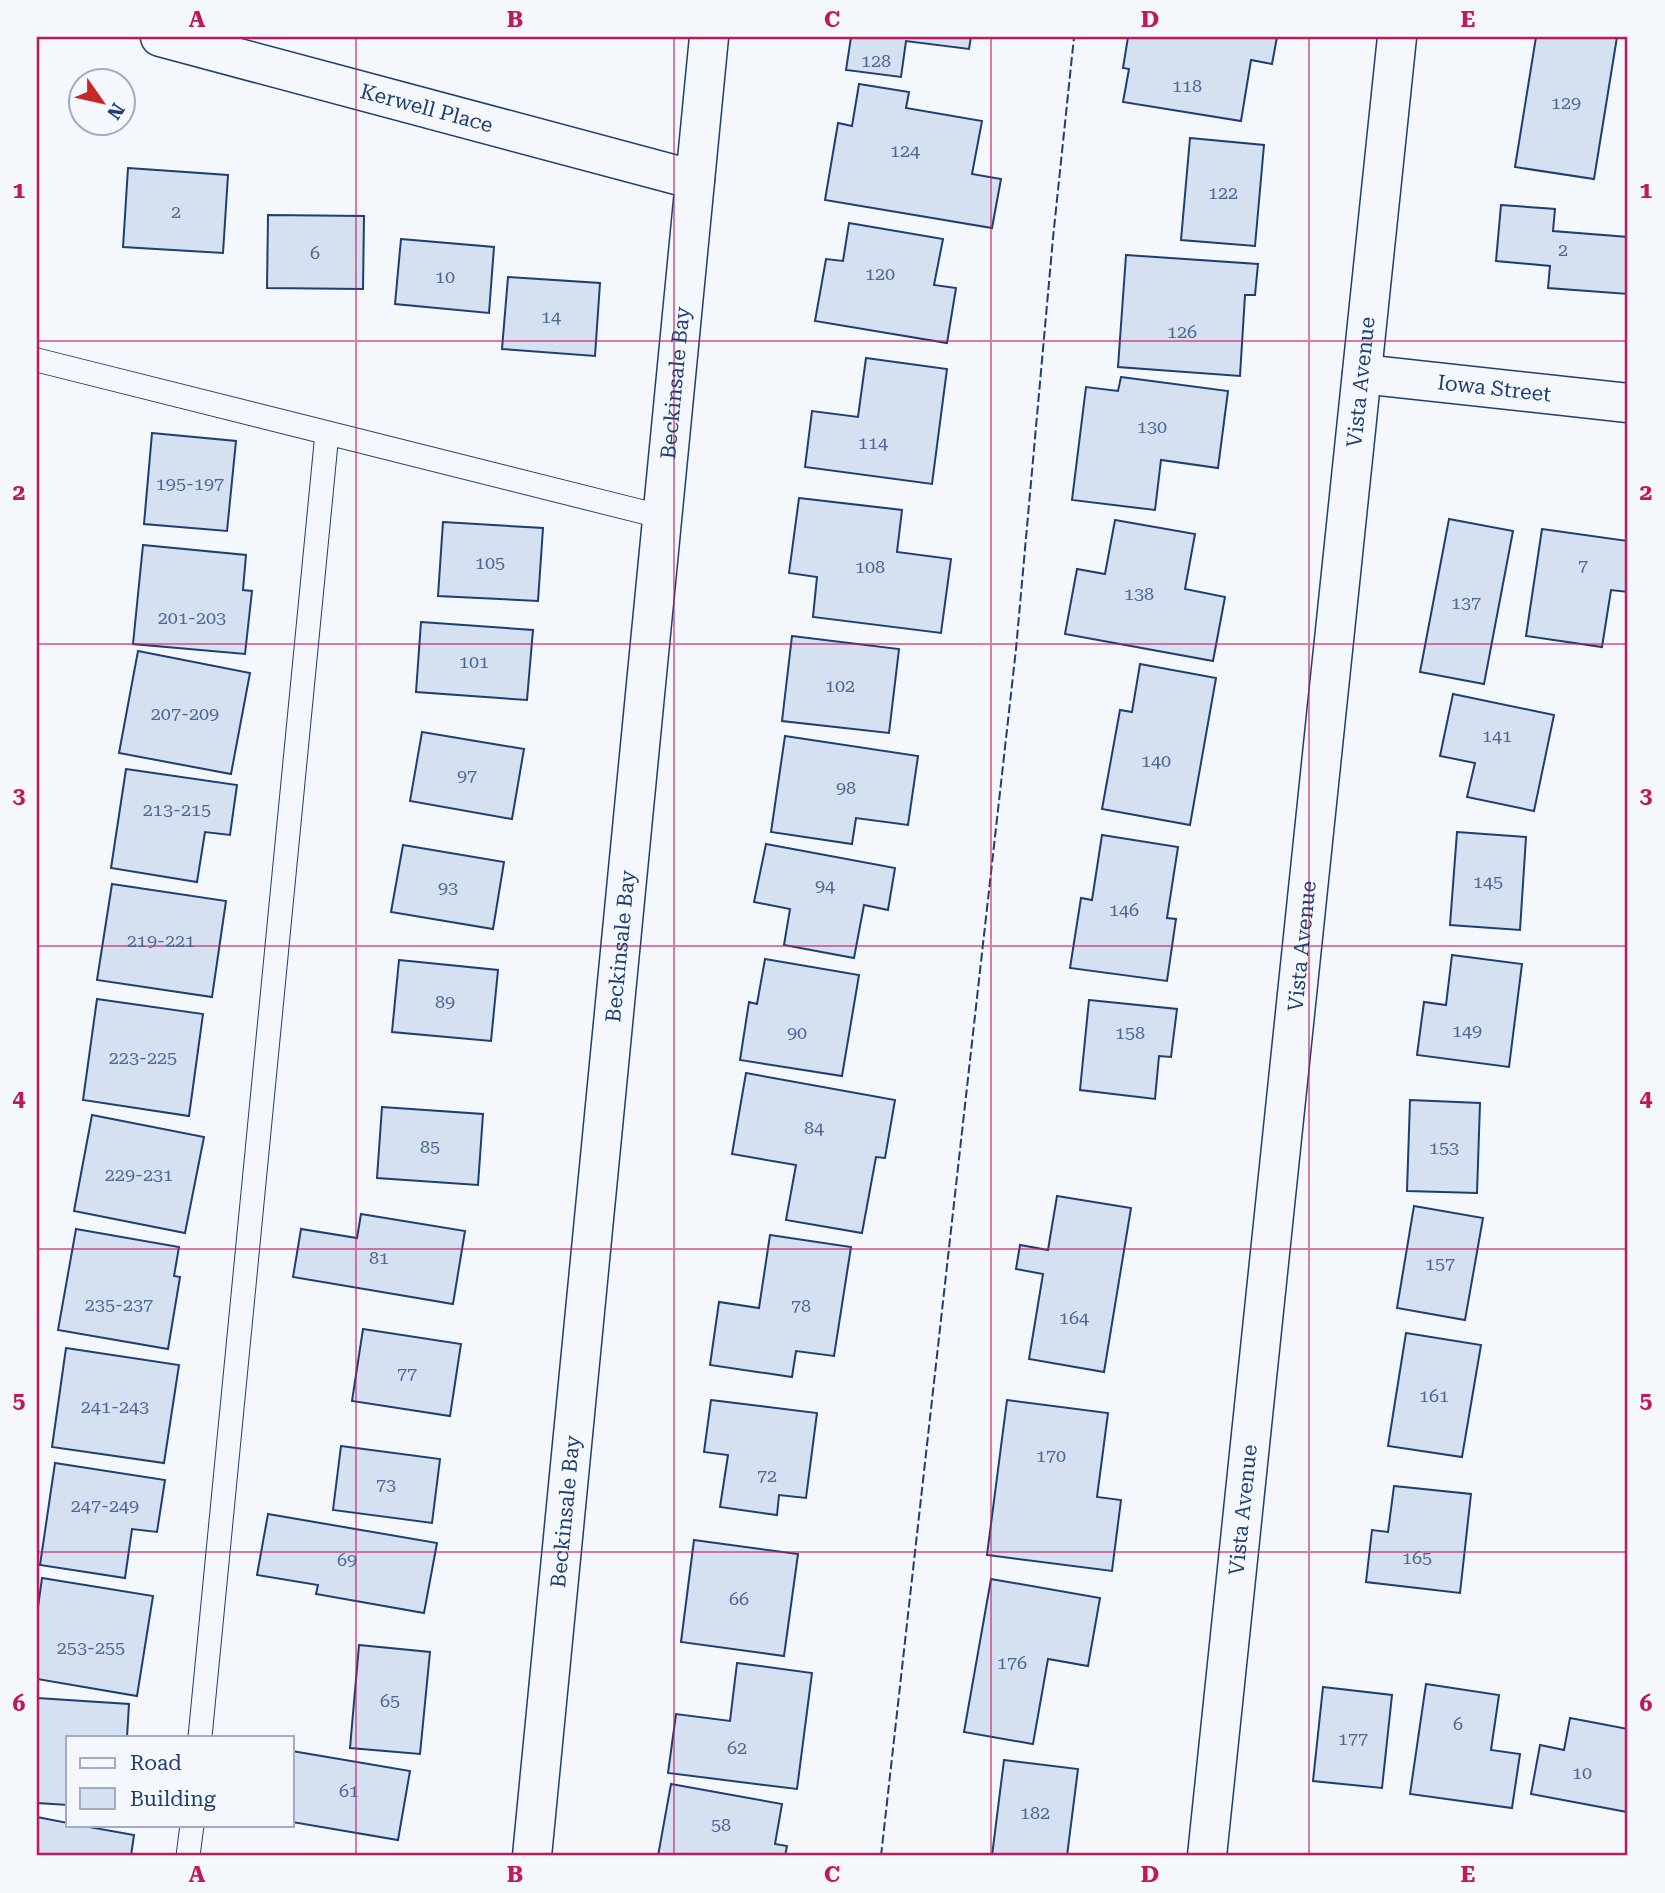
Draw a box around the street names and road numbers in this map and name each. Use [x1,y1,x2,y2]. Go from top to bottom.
street label: Kerwell Place [358,79,496,137]
street label: Beckinsale Bay [656,305,695,460]
street label: Vista Avenue [1342,315,1380,449]
street label: Iowa Street [1436,370,1552,407]
street label: Beckinsale Bay [601,868,640,1024]
street label: Vista Avenue [1283,879,1321,1012]
street label: Beckinsale Bay [546,1434,585,1589]
street label: Vista Avenue [1224,1443,1262,1576]

